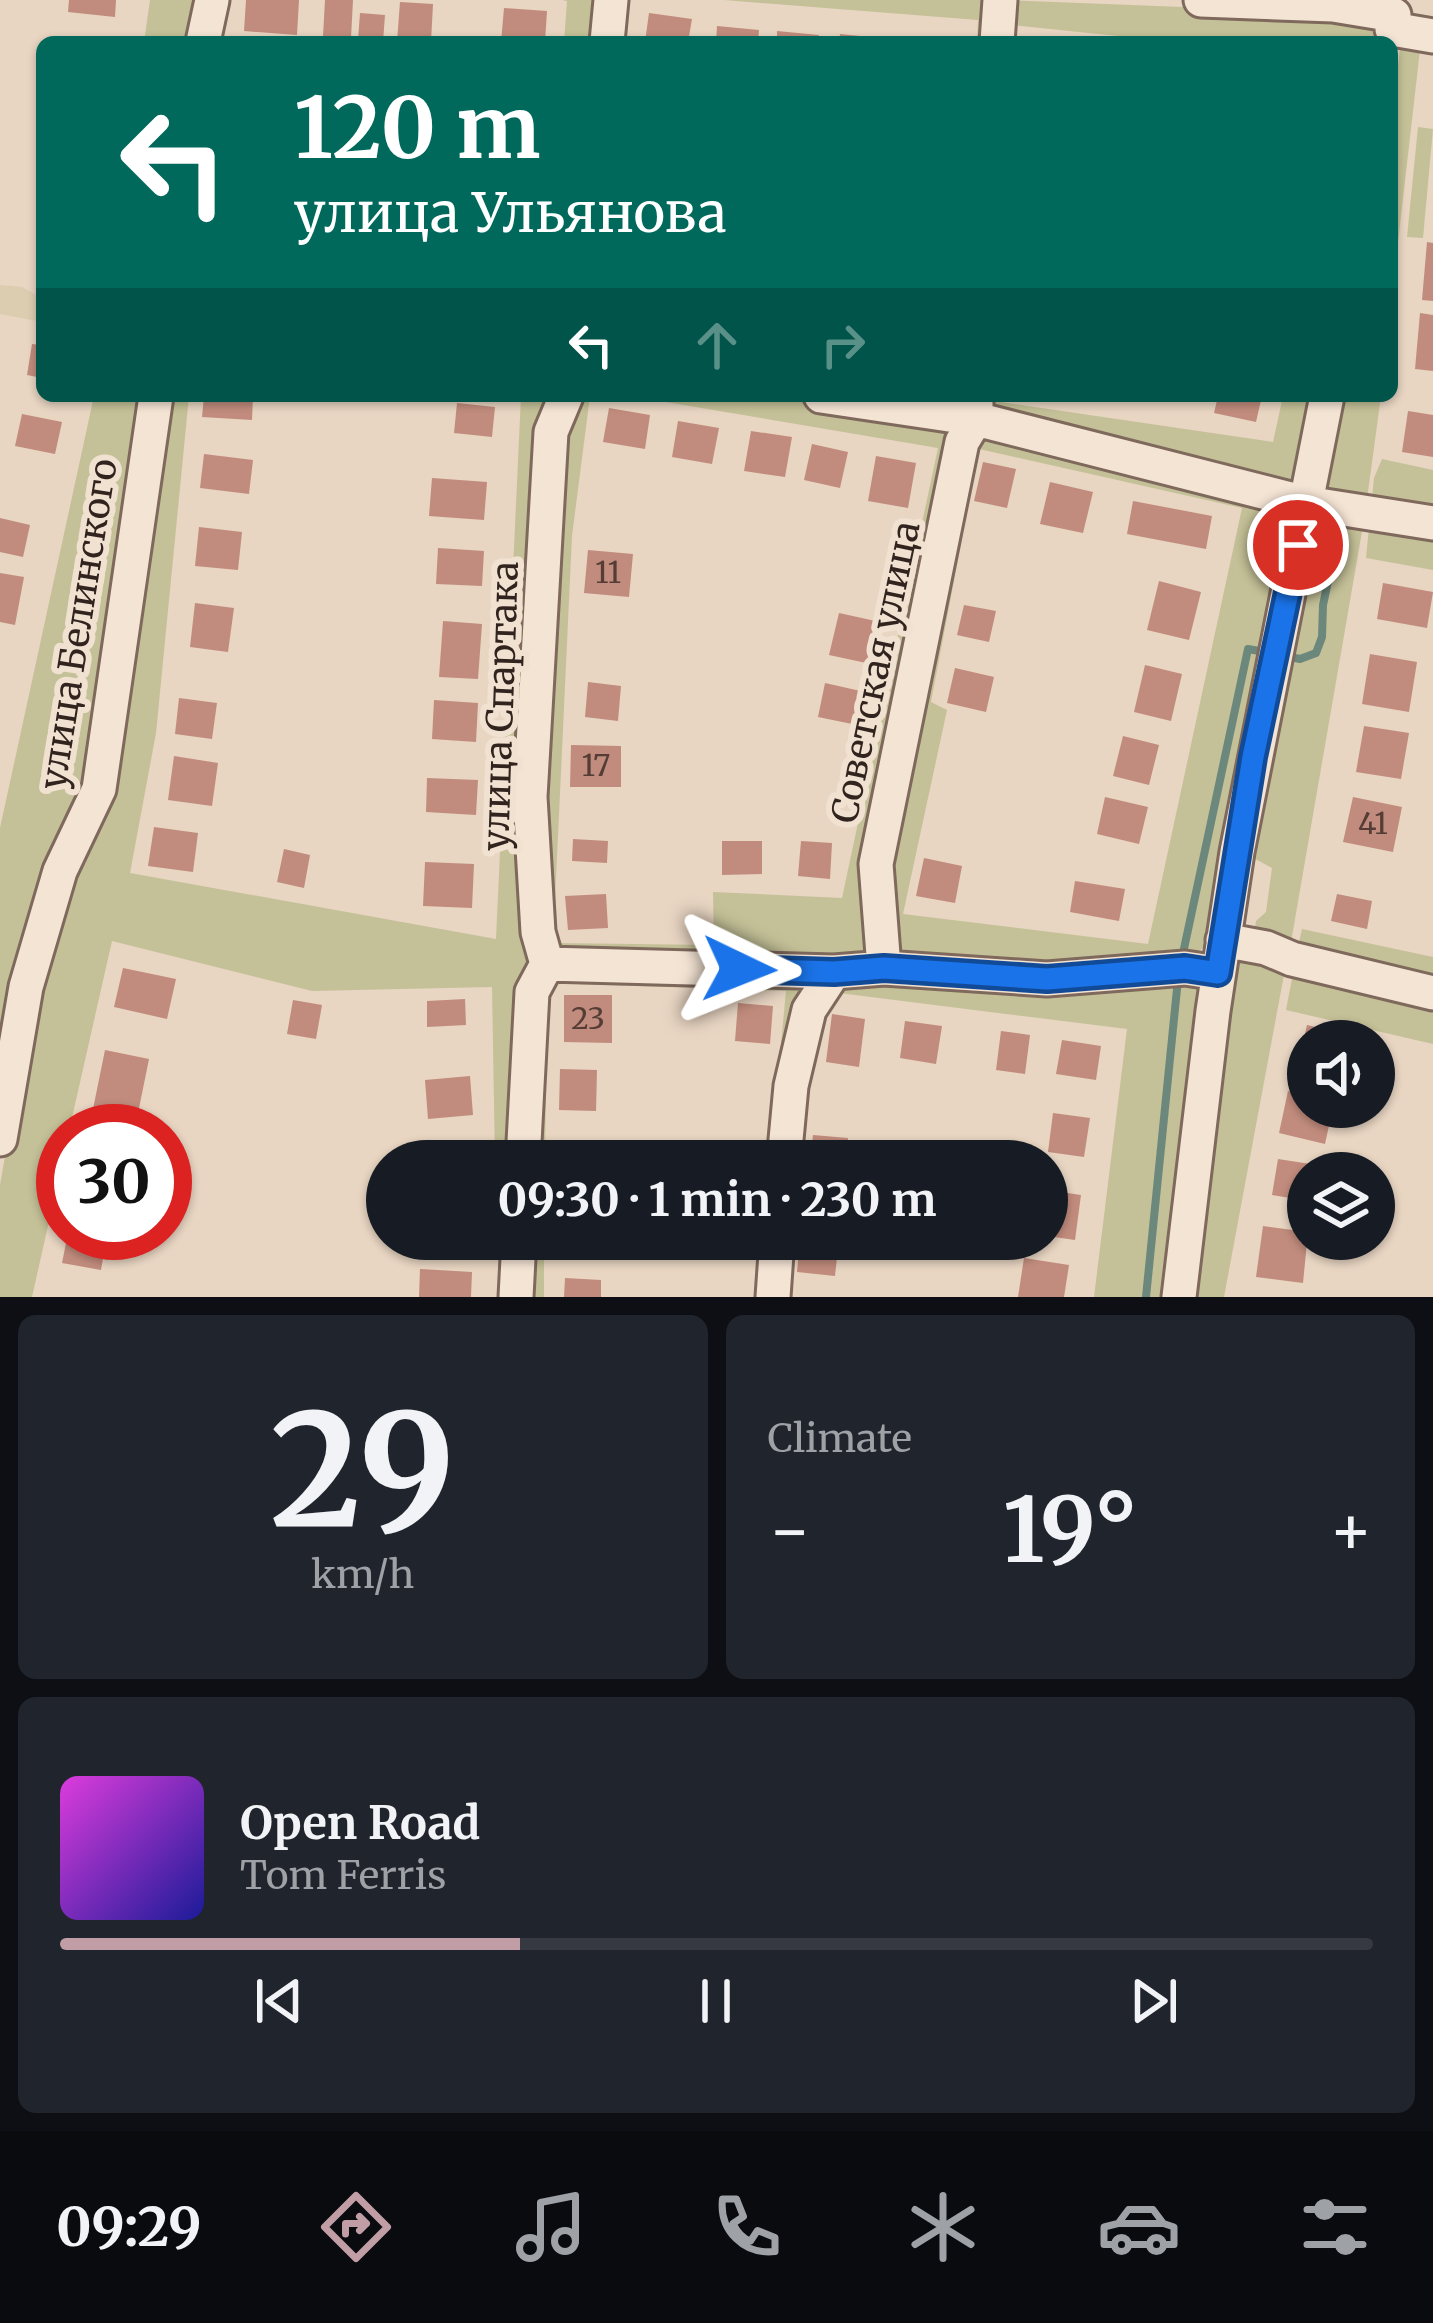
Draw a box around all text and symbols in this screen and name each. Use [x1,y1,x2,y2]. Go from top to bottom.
text: 120 m [294,75,541,181]
icon: left [96,84,252,240]
text: улица Ульянова [294,179,727,247]
icon: left [558,312,624,378]
icon: ahead [684,312,750,378]
icon: right [810,312,876,378]
street label: улица Белинского [30,456,127,793]
pin [1247,494,1349,596]
icon: arrive [1265,512,1331,578]
street label: Советская улица [822,517,929,827]
house number: 11 [595,553,621,591]
street label: улица Спартака [473,561,528,852]
house number: 17 [582,746,610,784]
house number: 41 [1358,804,1388,842]
position arrow [676,906,802,1032]
house number: 23 [571,999,605,1037]
map controls [1287,1020,1395,1260]
button: sound [1287,1020,1395,1128]
speed limit sign: 30 [36,1104,192,1260]
button: layers [1287,1152,1395,1260]
text: 09:30 · 1 min · 230 m [497,1172,937,1228]
text: 29 [270,1373,455,1570]
text: Climate [768,1414,912,1463]
text: 19° [1003,1473,1138,1587]
text: − [768,1489,812,1572]
text: + [1329,1489,1373,1572]
text: km/h [311,1550,414,1599]
text: Open Road [240,1795,480,1851]
text: Tom Ferris [240,1851,446,1900]
icon: previous [246,1968,312,2034]
icon: pause [683,1968,749,2034]
icon: next [1121,1968,1187,2034]
icon: directions [314,2185,398,2269]
icon: music [509,2185,593,2269]
icon: phone [705,2185,789,2269]
icon: climate [901,2185,985,2269]
icon: car [1097,2185,1181,2269]
icon: filters [1293,2185,1377,2269]
text: 09:29 [56,2193,202,2261]

